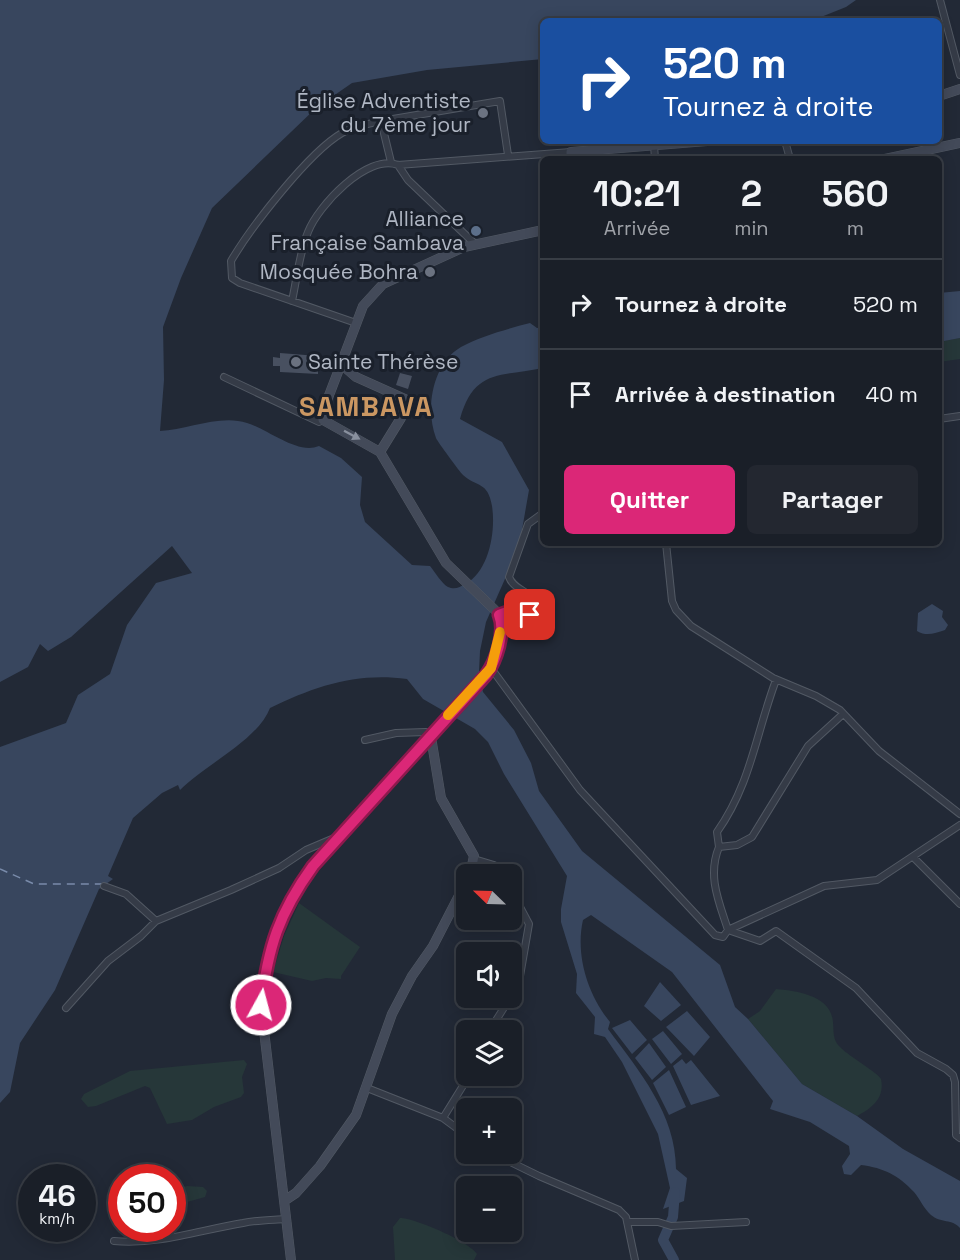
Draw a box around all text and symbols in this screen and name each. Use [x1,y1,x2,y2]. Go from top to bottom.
text: 520 m [663,37,787,90]
icon: right [564,42,642,120]
place label: Église Adventiste du 7ème jour [297,87,471,138]
text: Tournez à droite [663,89,873,124]
marker: Église Adventiste du 7ème jour [476,106,490,120]
text: 10:21 [593,171,681,217]
text: 2 [741,171,762,217]
text: 560 [822,171,889,217]
place label: Alliance Française Sambava [270,205,464,256]
text: Arrivée [604,215,670,241]
text: min [734,215,769,241]
text: m [847,215,864,241]
marker: Alliance Française Sambava [469,224,483,238]
place label: Mosquée Bohra [260,258,418,285]
marker: Mosquée Bohra [423,265,437,279]
icon: right [564,288,597,321]
text: Tournez à droite [615,290,787,318]
text: 520 m [853,290,918,318]
place label: Sainte Thérèse [308,348,458,375]
marker: Sainte Thérèse [289,355,303,369]
icon: arrive [564,378,597,411]
text: Arrivée à destination [615,380,836,408]
text: 40 m [866,380,918,408]
district label: SAMBAVA [299,389,433,424]
one-way arrow [344,430,361,440]
button: Quitter [564,465,735,534]
button: Partager [747,465,918,534]
pin [504,589,555,640]
icon: arrive [513,598,546,631]
north arrow [456,864,522,930]
map controls [456,864,522,1242]
button: sound [456,942,522,1008]
position arrow [229,973,293,1037]
button: layers [456,1020,522,1086]
button: + [456,1098,522,1164]
speed limit sign: 50 [108,1164,186,1242]
text: 46 [38,1176,76,1215]
button: − [456,1176,522,1242]
text: km/h [39,1209,75,1228]

